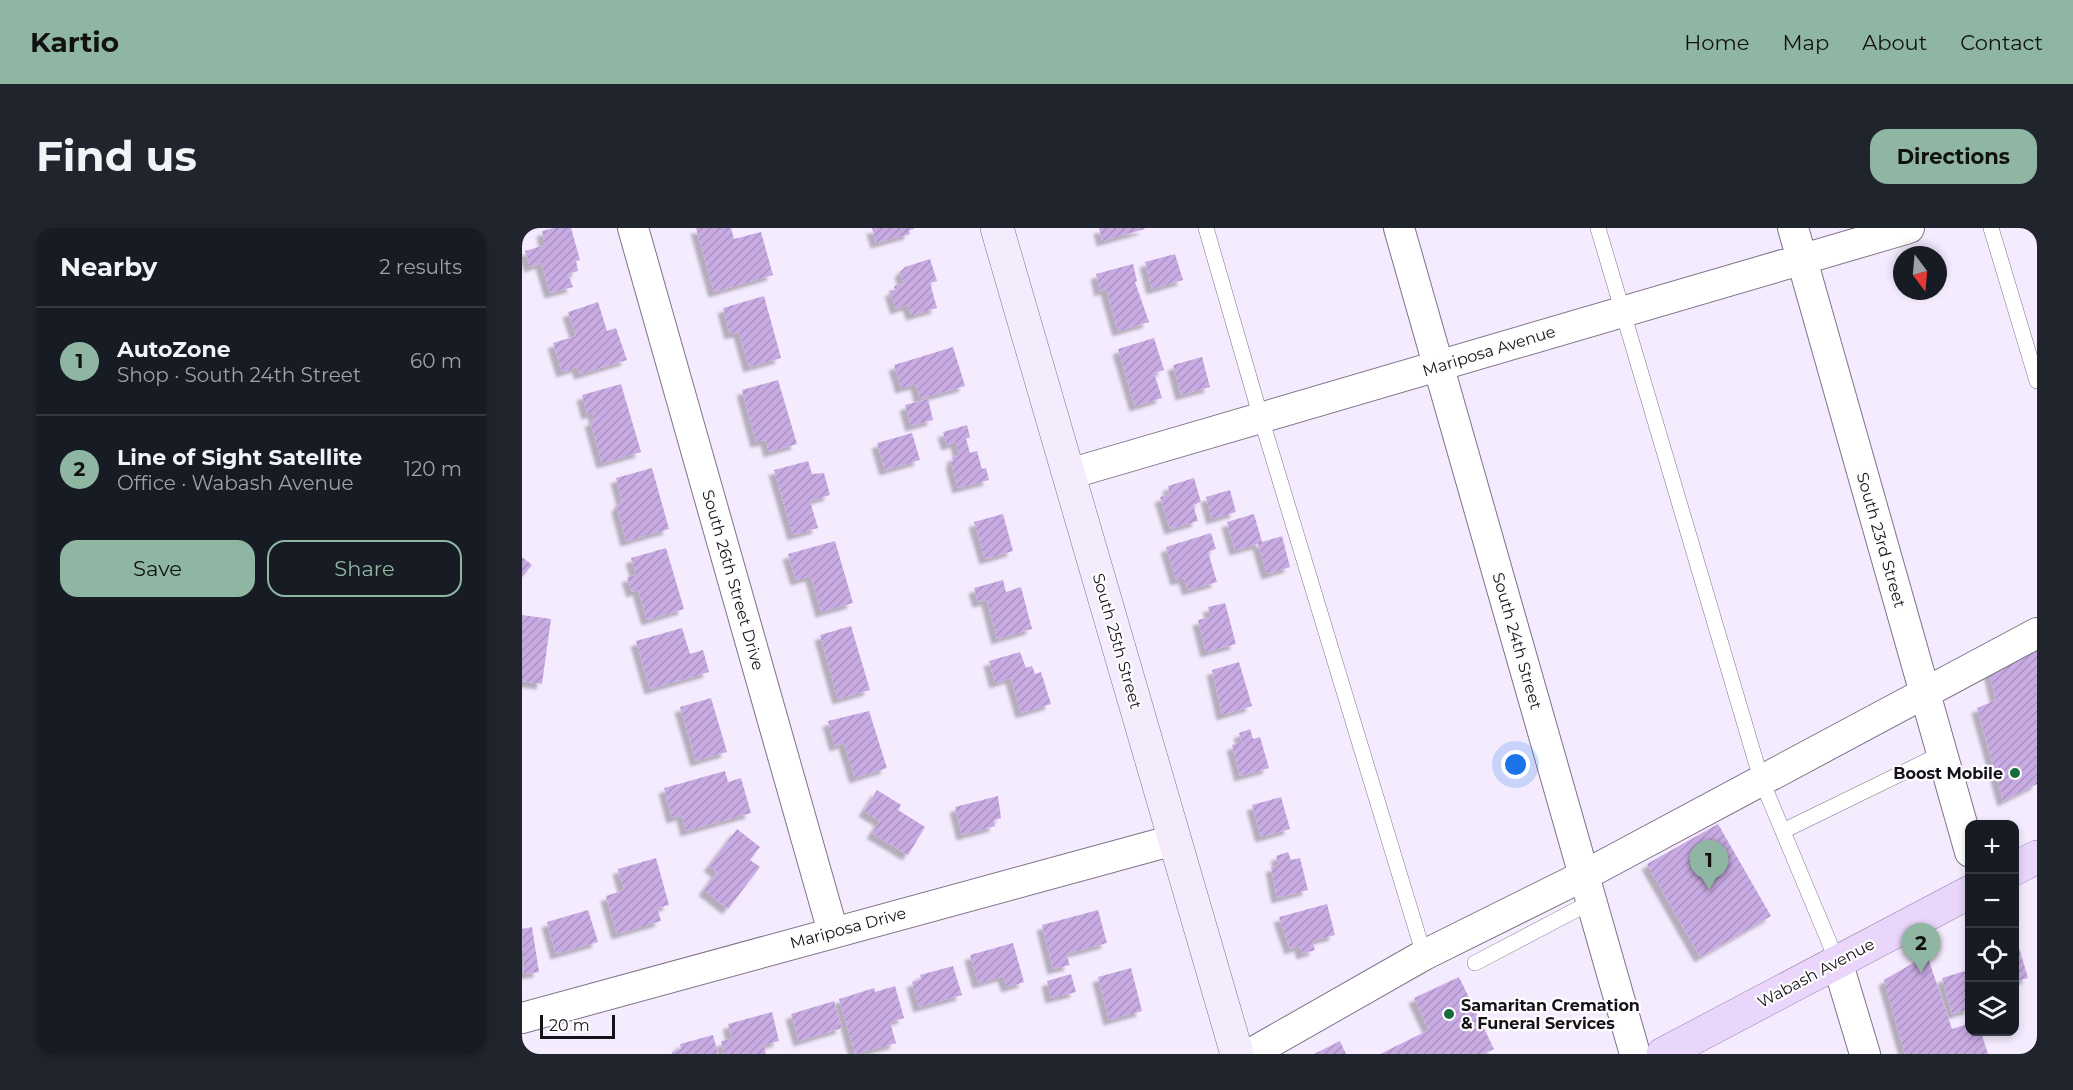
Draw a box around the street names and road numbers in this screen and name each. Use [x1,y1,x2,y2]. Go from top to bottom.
street label: Mariposa Avenue [1420,322,1558,380]
street label: South 23rd Street [1853,470,1910,610]
street label: South 26th Street Drive [698,488,768,672]
street label: South 24th Street [1488,570,1546,712]
street label: South 25th Street [1089,571,1146,711]
street label: Mariposa Drive [788,903,908,953]
street label: Wabash Avenue [1754,934,1878,1012]

